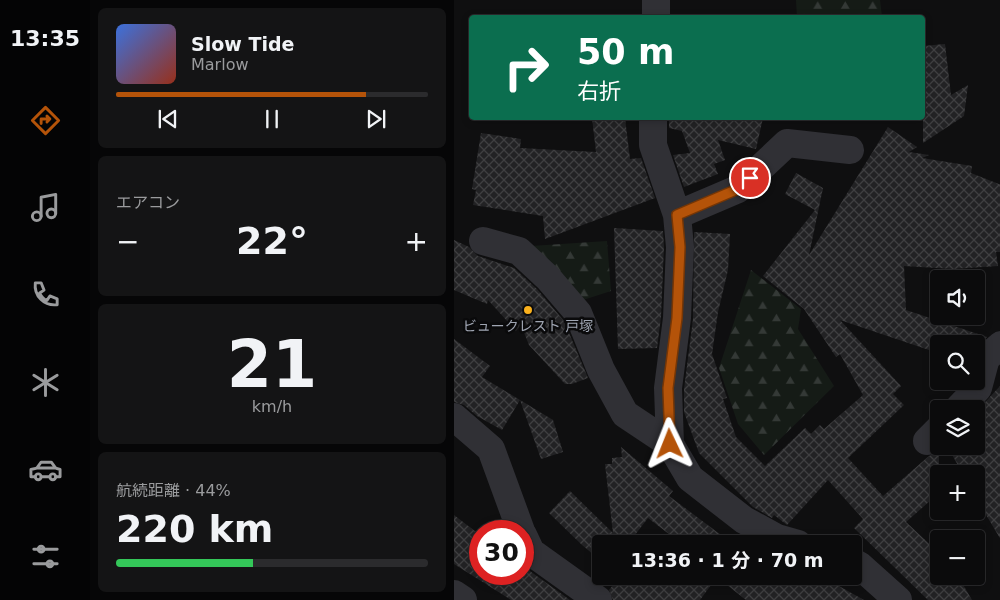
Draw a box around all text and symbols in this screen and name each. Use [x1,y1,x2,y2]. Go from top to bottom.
text: 13:35 [10,26,80,51]
text: 50 m [577,32,674,72]
text: Slow Tide [191,33,294,55]
icon: right [494,35,559,100]
text: Marlow [191,55,249,74]
text: 右折 [577,79,621,104]
icon: directions [28,103,63,138]
icon: previous [154,105,182,133]
icon: pause [258,105,286,133]
icon: next [362,105,390,133]
pin [729,157,771,199]
icon: arrive [736,164,764,192]
icon: music [28,190,63,225]
text: エアコン [116,193,180,212]
text: 22° [236,219,308,263]
text: − [116,225,139,258]
text: + [405,225,428,258]
map controls [930,270,985,585]
button: sound [930,270,985,325]
icon: phone [28,277,63,312]
marker: ビュークレスト 戸塚 [522,304,534,316]
place label: ビュークレスト 戸塚 [463,318,593,334]
text: 21 [227,327,317,402]
button: search [930,335,985,390]
icon: climate [28,365,63,400]
text: km/h [252,397,292,416]
button: layers [930,400,985,455]
position arrow [643,417,695,469]
icon: car [28,452,63,487]
button: + [930,465,985,520]
text: 航続距離 · 44% [116,481,231,500]
text: 220 km [116,507,273,551]
speed limit sign: 30 [469,520,534,585]
button: − [930,530,985,585]
icon: filters [28,539,63,574]
text: 13:36 · 1 分 · 70 m [630,549,824,571]

